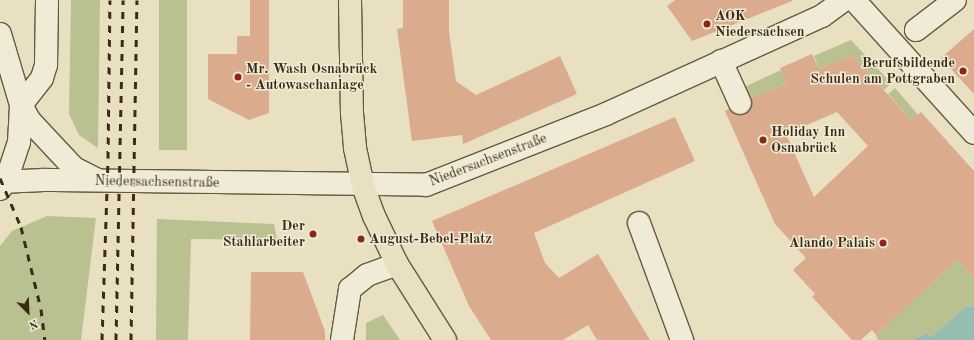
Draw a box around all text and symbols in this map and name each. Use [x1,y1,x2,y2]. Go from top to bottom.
place label: AOK Niedersachsen [715,8,805,40]
marker: AOK Niedersachsen [702,19,712,29]
place label: Berufsbildende Schulen am Pottgraben [810,55,955,88]
place label: Mr. Wash Osnabrück - Autowaschanlage [246,61,377,94]
marker: Berufsbildende Schulen am Pottgraben [958,66,968,76]
marker: Mr. Wash Osnabrück - Autowaschanlage [233,72,243,82]
place label: Holiday Inn Osnabrück [771,124,845,156]
street label: Niedersachsenstraße [427,130,549,190]
marker: Holiday Inn Osnabrück [758,135,768,145]
street label: Niedersachsenstraße [95,173,219,191]
place label: Der Stahlarbeiter [223,218,305,250]
marker: Der Stahlarbeiter [308,229,318,239]
place label: August-Bebel-Platz [369,231,492,247]
marker: August-Bebel-Platz [356,234,366,244]
place label: Alando Palais [789,235,875,251]
marker: Alando Palais [878,238,888,248]
north arrow [8,292,48,332]
text: N [27,317,39,330]

